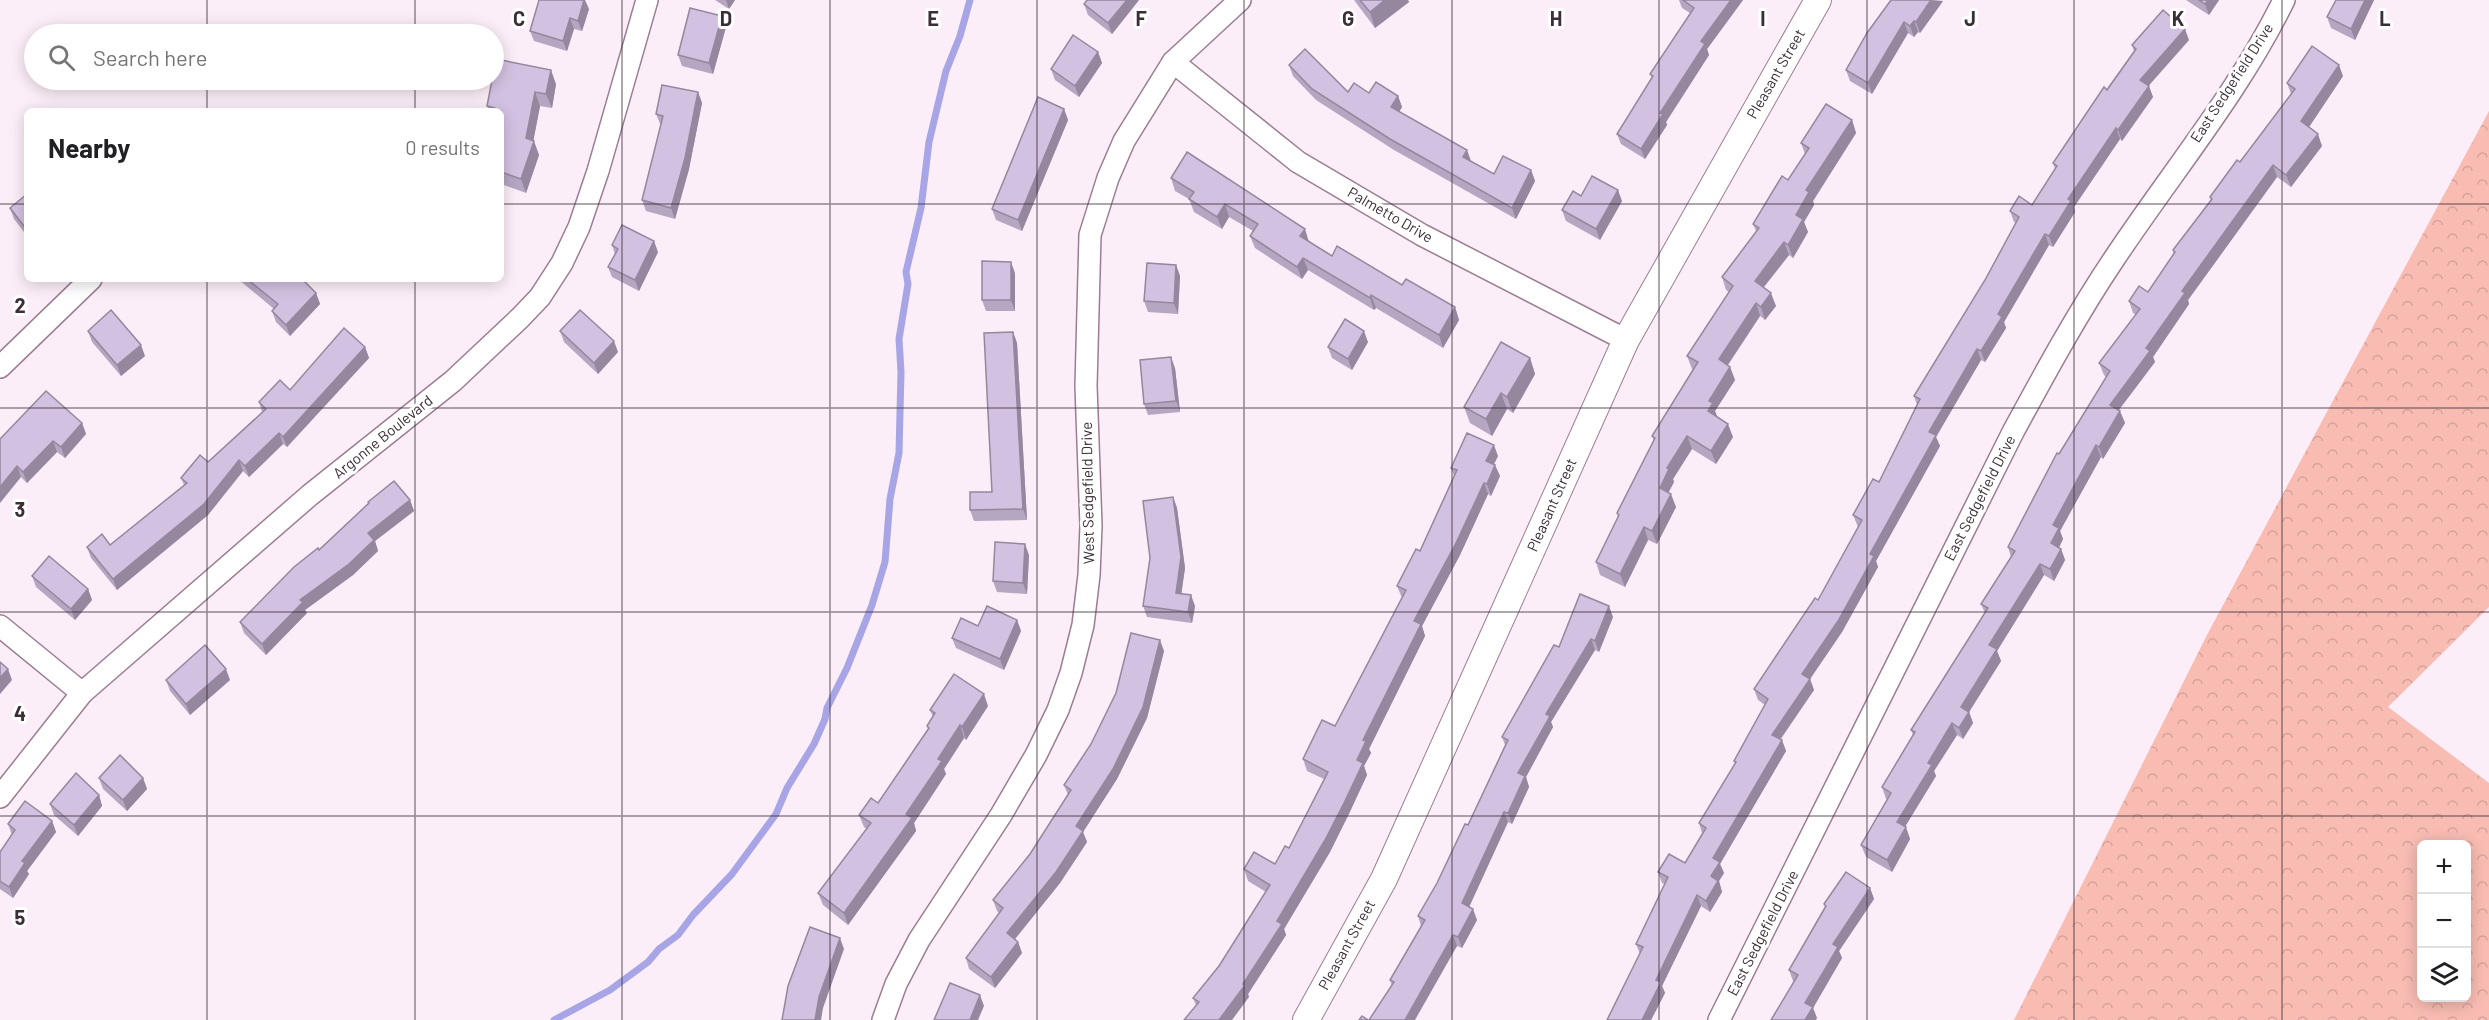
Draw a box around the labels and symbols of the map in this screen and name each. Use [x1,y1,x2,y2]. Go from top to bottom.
text: C [513,6,525,30]
text: D [720,6,732,30]
text: E [927,6,939,30]
text: F [1135,6,1147,30]
text: G [1342,6,1354,30]
text: H [1550,6,1562,30]
text: I [1760,6,1766,30]
text: J [1964,6,1976,30]
text: K [2172,6,2185,30]
text: L [2379,6,2391,30]
street label: East Sedgefield Drive [2186,19,2276,145]
street label: Pleasant Street [1742,26,1808,121]
street label: Palmetto Drive [1345,182,1436,246]
text: 2 [14,293,26,317]
street label: Argonne Boulevard [329,391,436,482]
street label: West Sedgefield Drive [1077,422,1097,564]
street label: East Sedgefield Drive [1940,432,2019,563]
street label: Pleasant Street [1522,455,1580,554]
text: 3 [15,497,25,521]
text: 4 [14,701,26,725]
street label: East Sedgefield Drive [1723,867,1802,998]
street label: Pleasant Street [1314,896,1378,993]
text: 5 [15,905,26,929]

